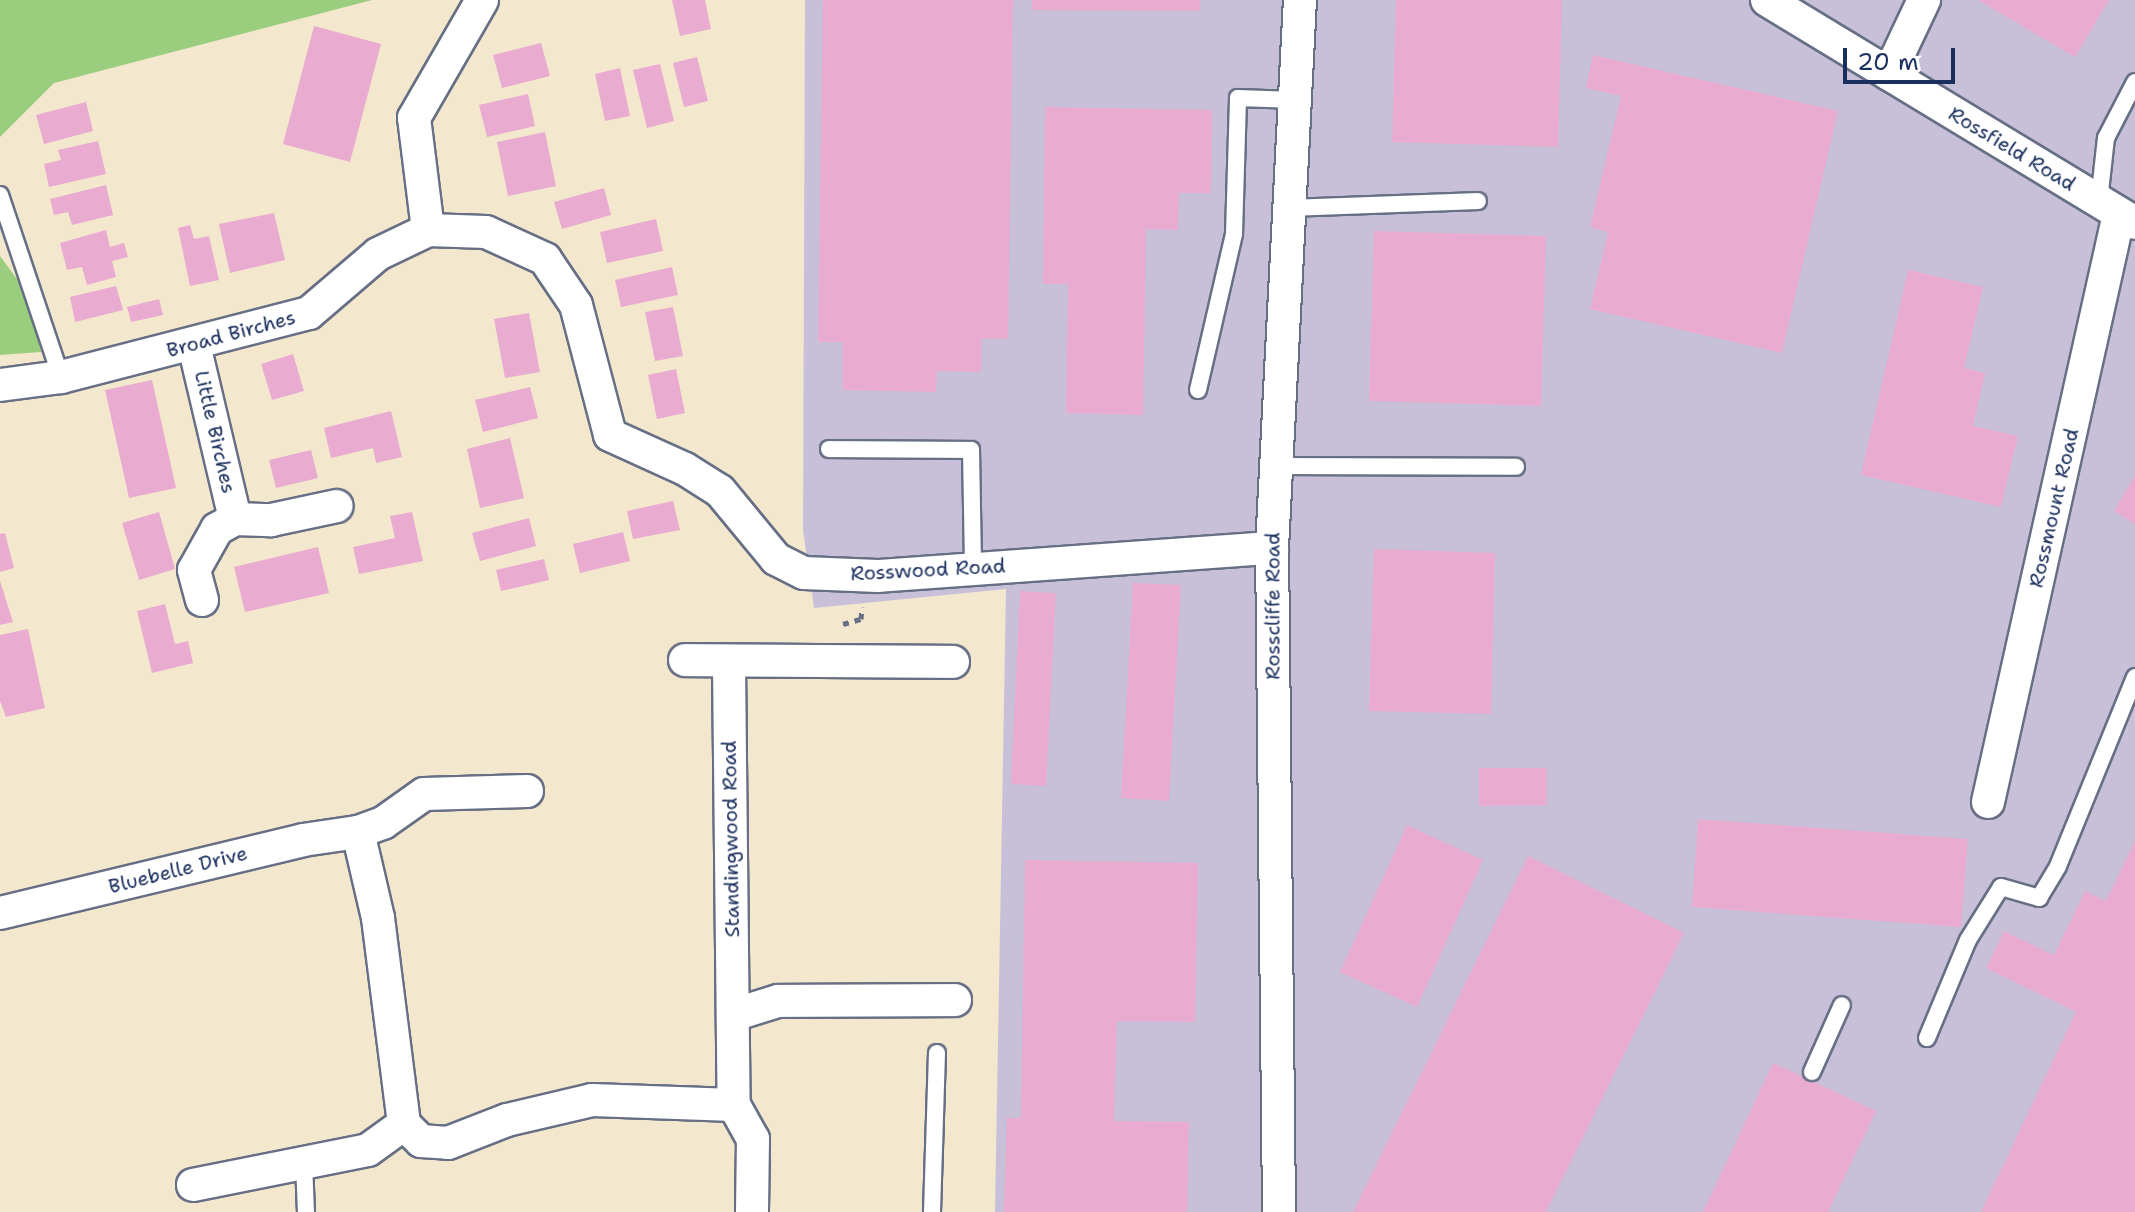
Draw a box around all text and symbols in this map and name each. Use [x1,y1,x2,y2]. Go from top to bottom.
scale bar [1847,32,1959,82]
text: 20 m [1857,46,1919,78]
street label: Rossfield Road [1944,102,2080,196]
street label: Broad Birches [164,305,298,363]
street label: Little Birches [189,368,241,496]
street label: Rossmount Road [2024,426,2084,590]
street label: Rosscliffe Road [1261,532,1285,680]
street label: Rosswood Road [850,554,1006,586]
street label: Standingwood Road [717,740,745,938]
street label: Bluebelle Drive [106,841,250,899]

